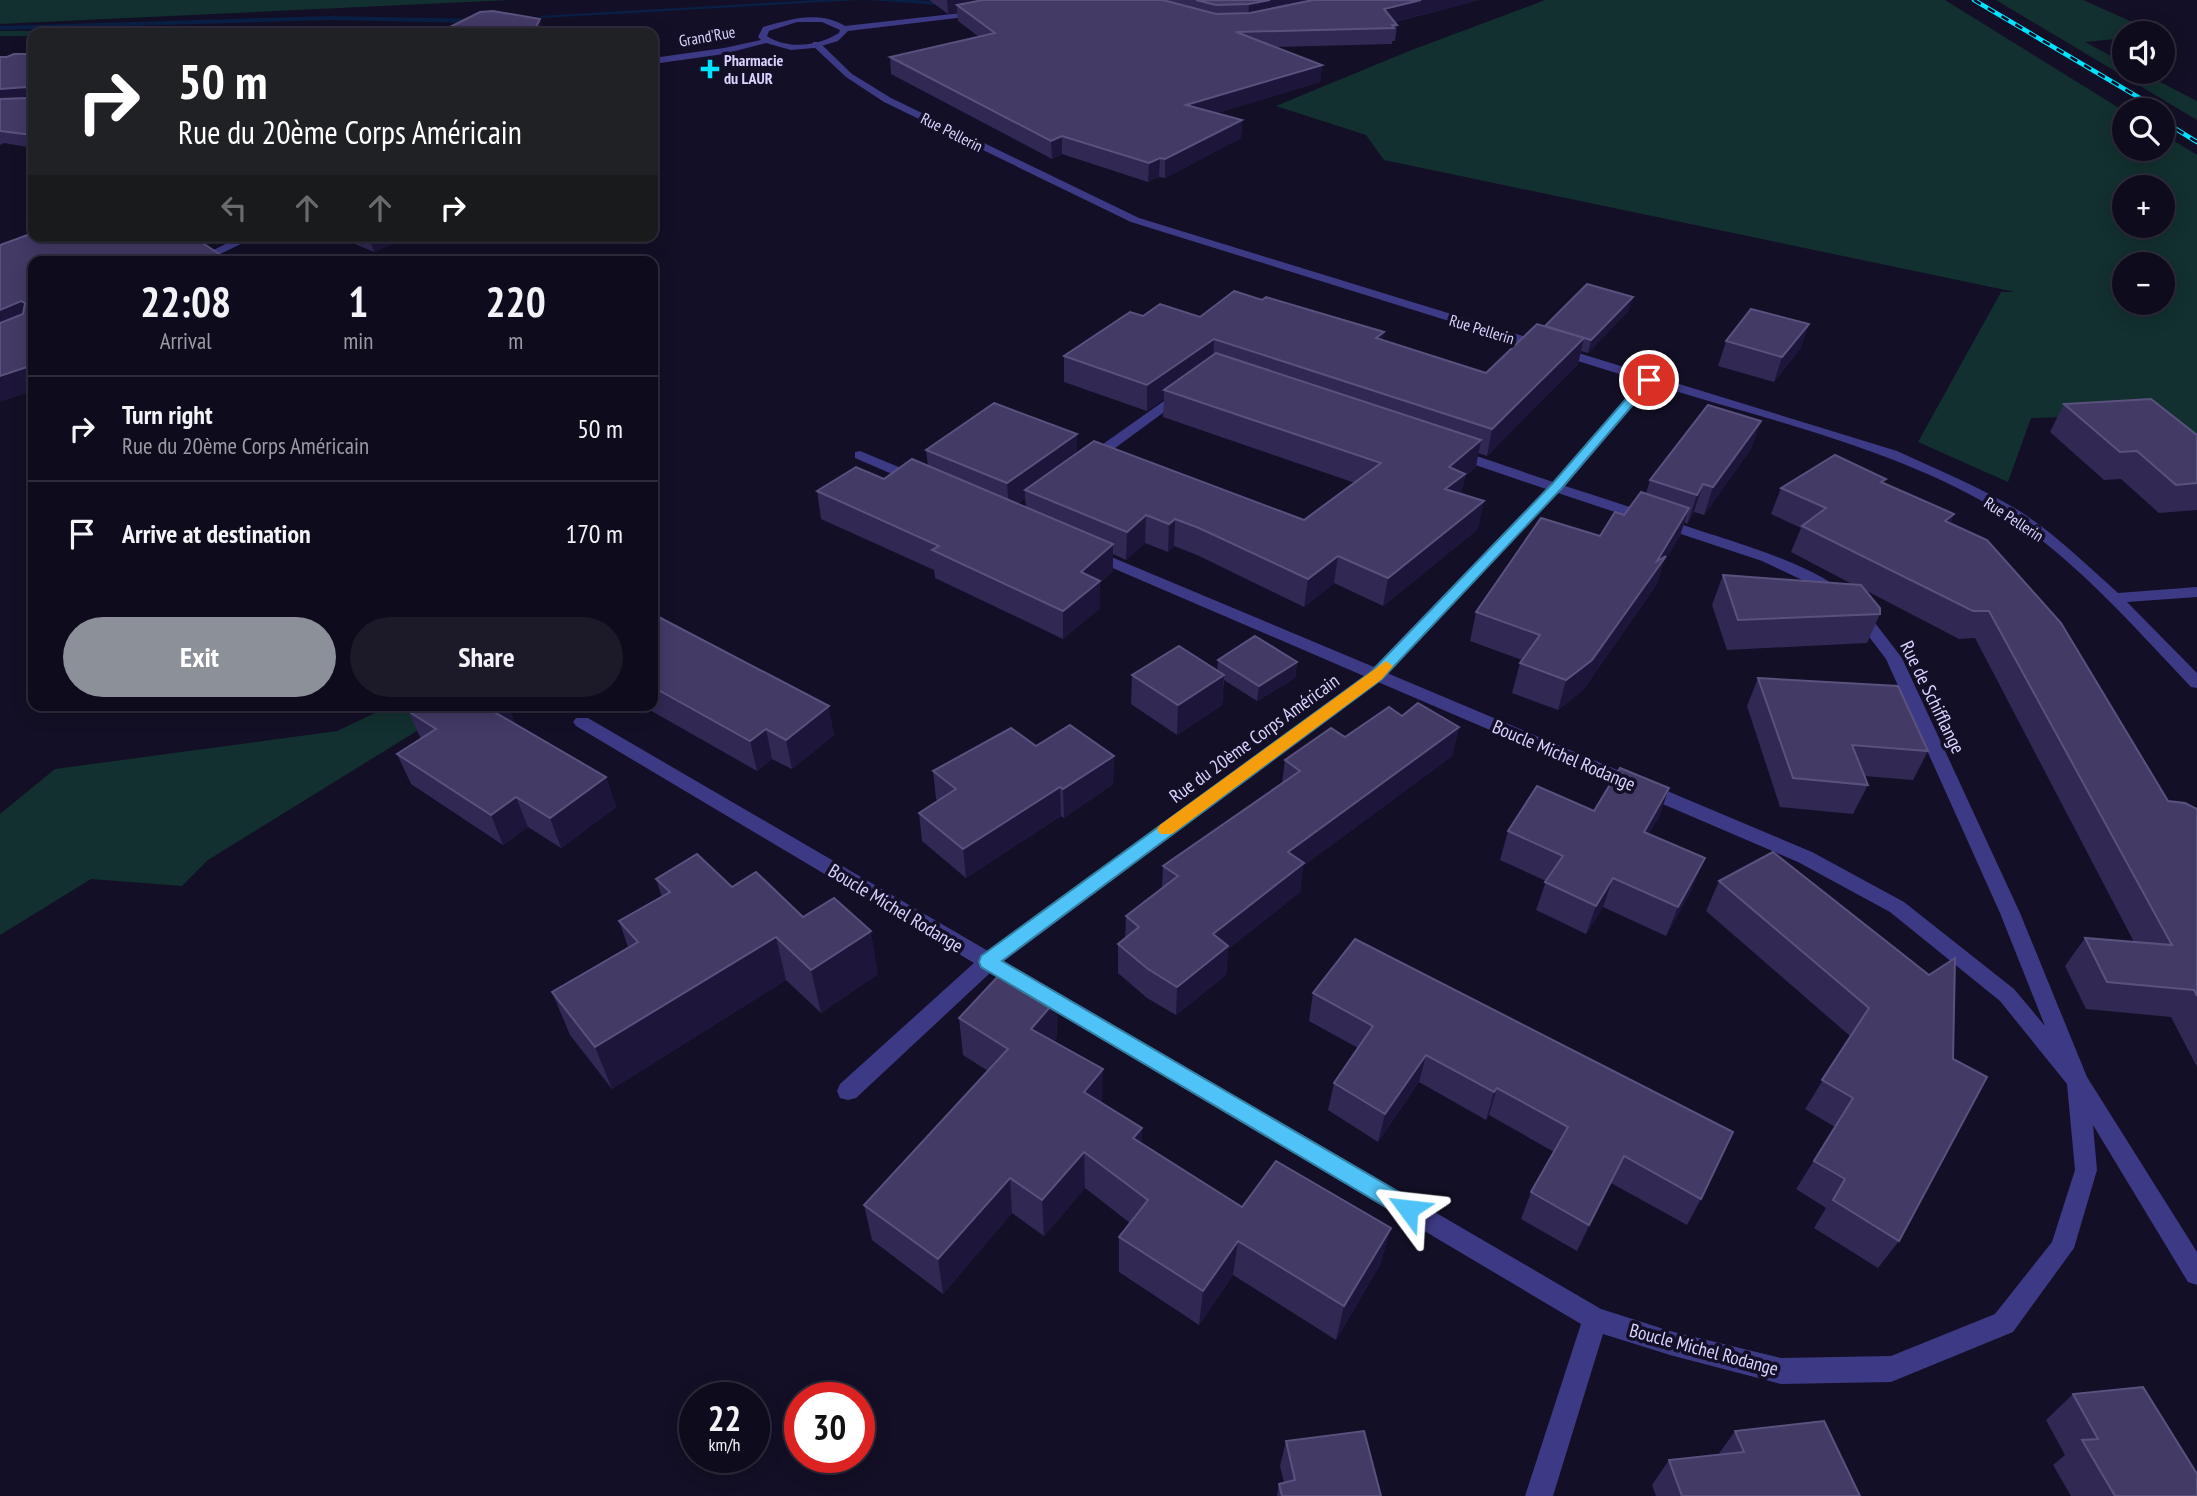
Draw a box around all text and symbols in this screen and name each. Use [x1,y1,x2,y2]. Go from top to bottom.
street label: Grand'Rue [677,21,737,51]
map controls [2112,21,2175,315]
button: sound [2112,21,2175,84]
text: 50 m [178,49,267,113]
place label: Pharmacie du LAUR [724,50,784,88]
icon: right [63,56,154,147]
marker: Pharmacie du LAUR [702,61,718,77]
button: search [2112,98,2175,161]
street label: Rue Pellerin [918,108,986,156]
text: Rue du 20ème Corps Américain [178,111,522,153]
button: + [2112,175,2175,238]
icon: left [215,189,253,227]
icon: ahead [288,189,326,227]
icon: ahead [361,189,399,227]
icon: right [434,189,472,227]
button: − [2112,252,2175,315]
text: 22:08 [140,274,231,329]
text: 1 [348,274,368,329]
text: 220 [486,274,546,329]
street label: Rue Pellerin [1447,310,1517,348]
text: Arrival [160,326,212,355]
text: min [343,326,373,355]
text: m [508,326,523,355]
pin [1619,350,1679,410]
icon: arrive [1630,361,1668,399]
text: Turn right [122,398,213,431]
icon: right [63,410,101,448]
text: 50 m [577,412,623,445]
text: Rue du 20ème Corps Américain [122,431,369,460]
street label: Rue Pellerin [1980,492,2048,546]
icon: arrive [63,515,101,553]
text: Arrive at destination [122,517,311,550]
text: 170 m [565,517,623,550]
button: Exit [63,617,336,697]
button: Share [350,617,623,697]
street label: Rue de Schifflange [1895,637,1971,757]
street label: Rue du 20ème Corps Américain [1164,668,1344,808]
street label: Boucle Michel Rodange [1489,714,1639,796]
street label: Boucle Michel Rodange [824,858,968,958]
position arrow [1371,1172,1445,1246]
street label: Boucle Michel Rodange [1627,1318,1781,1380]
speed limit sign: 30 [784,1382,875,1473]
text: 22 [708,1395,741,1441]
text: km/h [709,1433,740,1456]

